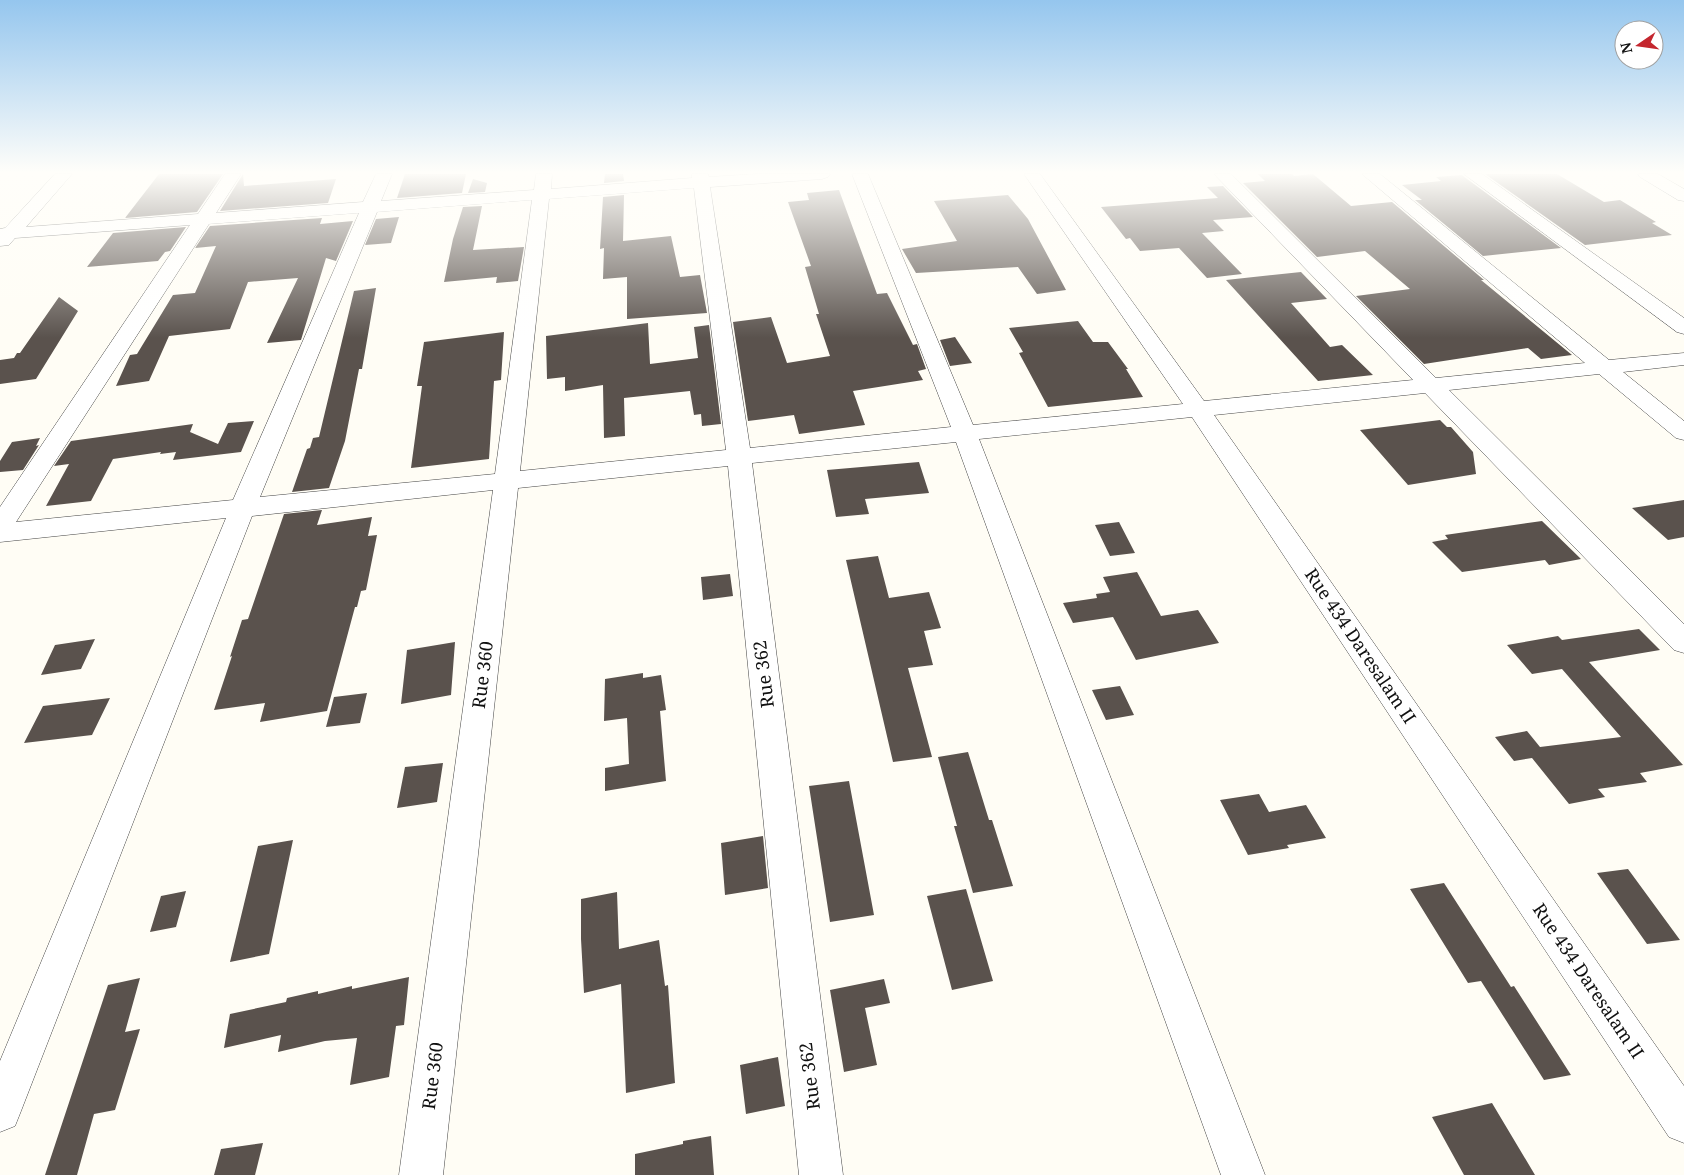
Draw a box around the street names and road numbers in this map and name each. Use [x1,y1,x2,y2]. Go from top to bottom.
street label: Rue 434 Daresalam II [1300,563,1422,728]
street label: Rue 362 [747,639,779,709]
street label: Rue 360 [466,640,498,710]
street label: Rue 434 Daresalam II [1528,898,1650,1063]
street label: Rue 360 [416,1041,448,1111]
street label: Rue 362 [793,1041,825,1111]

